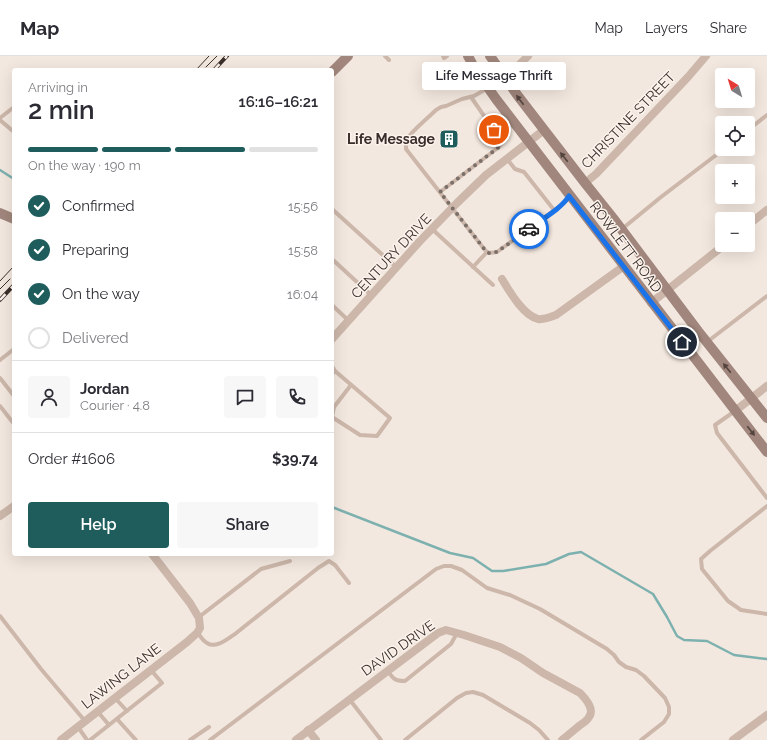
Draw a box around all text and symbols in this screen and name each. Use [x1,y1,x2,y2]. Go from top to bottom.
text: Map [20,17,59,39]
text: Map [595,20,623,36]
text: Layers [645,20,688,36]
text: Share [710,20,747,36]
callout: Life Message Thrift [422,62,566,90]
text: Life Message Thrift [435,68,553,83]
street label: CHRISTINE STREET [578,68,678,171]
north arrow [715,68,755,108]
map controls [715,68,755,252]
text: Arriving in [28,80,88,95]
text: 16:16–16:21 [239,93,318,111]
one-way arrow [516,94,524,105]
text: 2 min [28,95,95,125]
pin [477,113,511,147]
button: locate [715,116,755,156]
icon: bag [483,119,505,141]
building icon: Life Message [438,128,460,150]
place label: Life Message [347,131,436,147]
one-way arrow [560,151,569,162]
text: On the way · 190 m [28,158,141,173]
button: + [715,164,755,204]
icon: check [28,195,50,217]
text: Confirmed [62,197,135,215]
street label: ROWLETT ROAD [587,198,665,296]
text: 15:56 [288,199,318,214]
courier [509,209,549,249]
street label: CENTURY DRIVE [348,210,434,302]
button: − [715,212,755,252]
icon: car [518,218,540,240]
icon: check [28,239,50,261]
text: Preparing [62,241,129,259]
text: 15:58 [288,243,318,258]
icon: check [28,283,50,305]
text: On the way [62,285,140,303]
text: 16:04 [287,287,318,302]
pin [665,325,699,359]
text: Delivered [62,329,129,347]
icon: home [671,331,693,353]
one-way arrow [723,363,732,373]
button: person [28,376,70,418]
button: chat [224,376,266,418]
button: phone [276,376,318,418]
text: Jordan [80,380,129,398]
text: Courier · 4.8 [80,398,150,413]
one-way arrow [747,426,755,437]
text: Order #1606 [28,450,115,468]
text: $39.74 [272,450,318,468]
button: Help [28,502,169,548]
button: Share [177,502,318,548]
street label: DAVID DRIVE [358,617,438,679]
street label: LAWING LANE [78,640,164,712]

